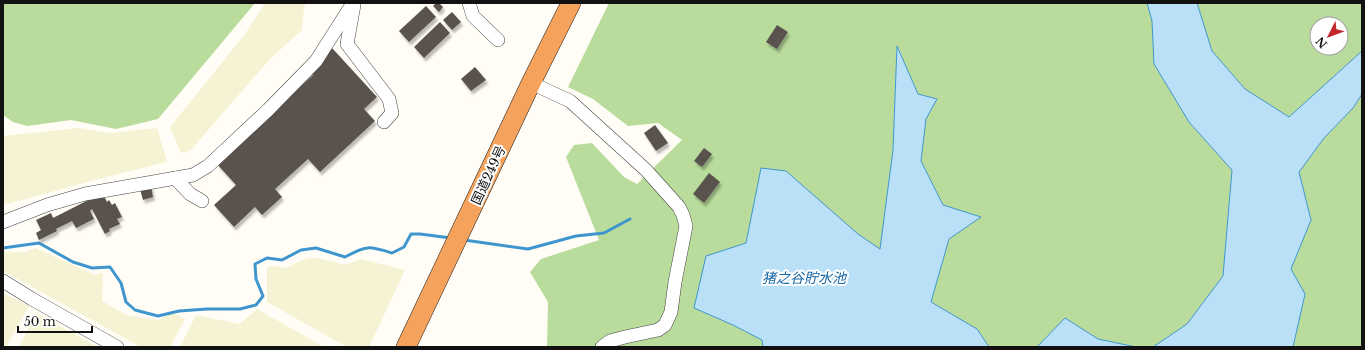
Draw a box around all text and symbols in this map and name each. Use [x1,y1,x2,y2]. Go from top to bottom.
north arrow [1309,16,1349,56]
text: N [1312,34,1330,51]
street label: 国道249号 [467,143,509,207]
water label: 猪之谷貯水池 [762,269,848,287]
scale bar [18,308,92,334]
text: 50 m [24,314,56,329]

